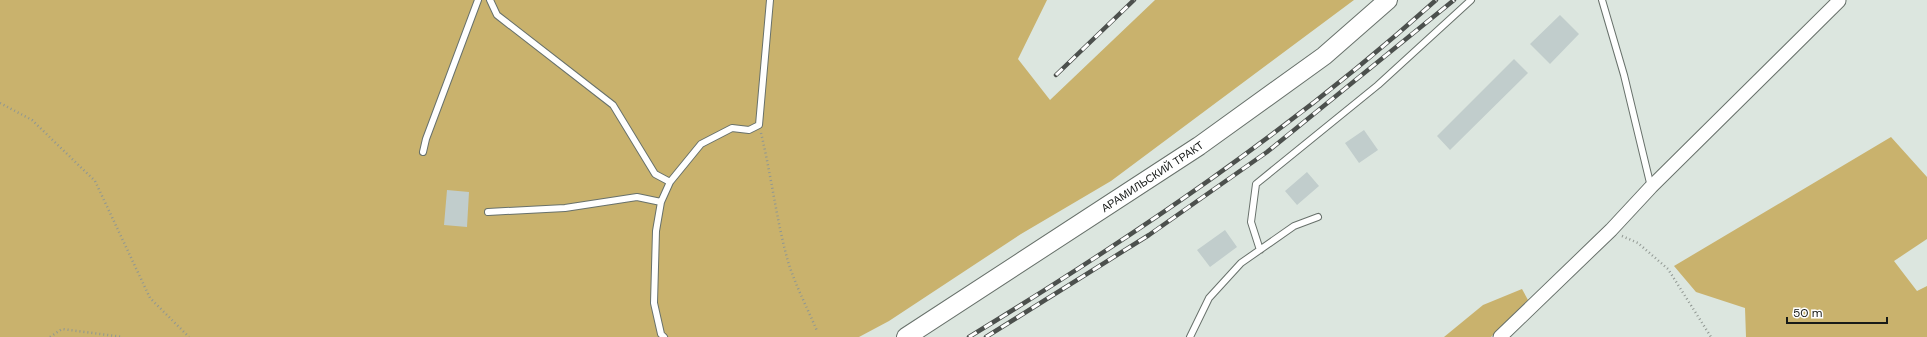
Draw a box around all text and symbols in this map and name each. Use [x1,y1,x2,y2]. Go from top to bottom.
street label: АРАМИЛЬСКИЙ ТРАКТ [1098,138,1207,215]
scale bar [1787,299,1887,325]
text: 50 m [1793,305,1822,321]

